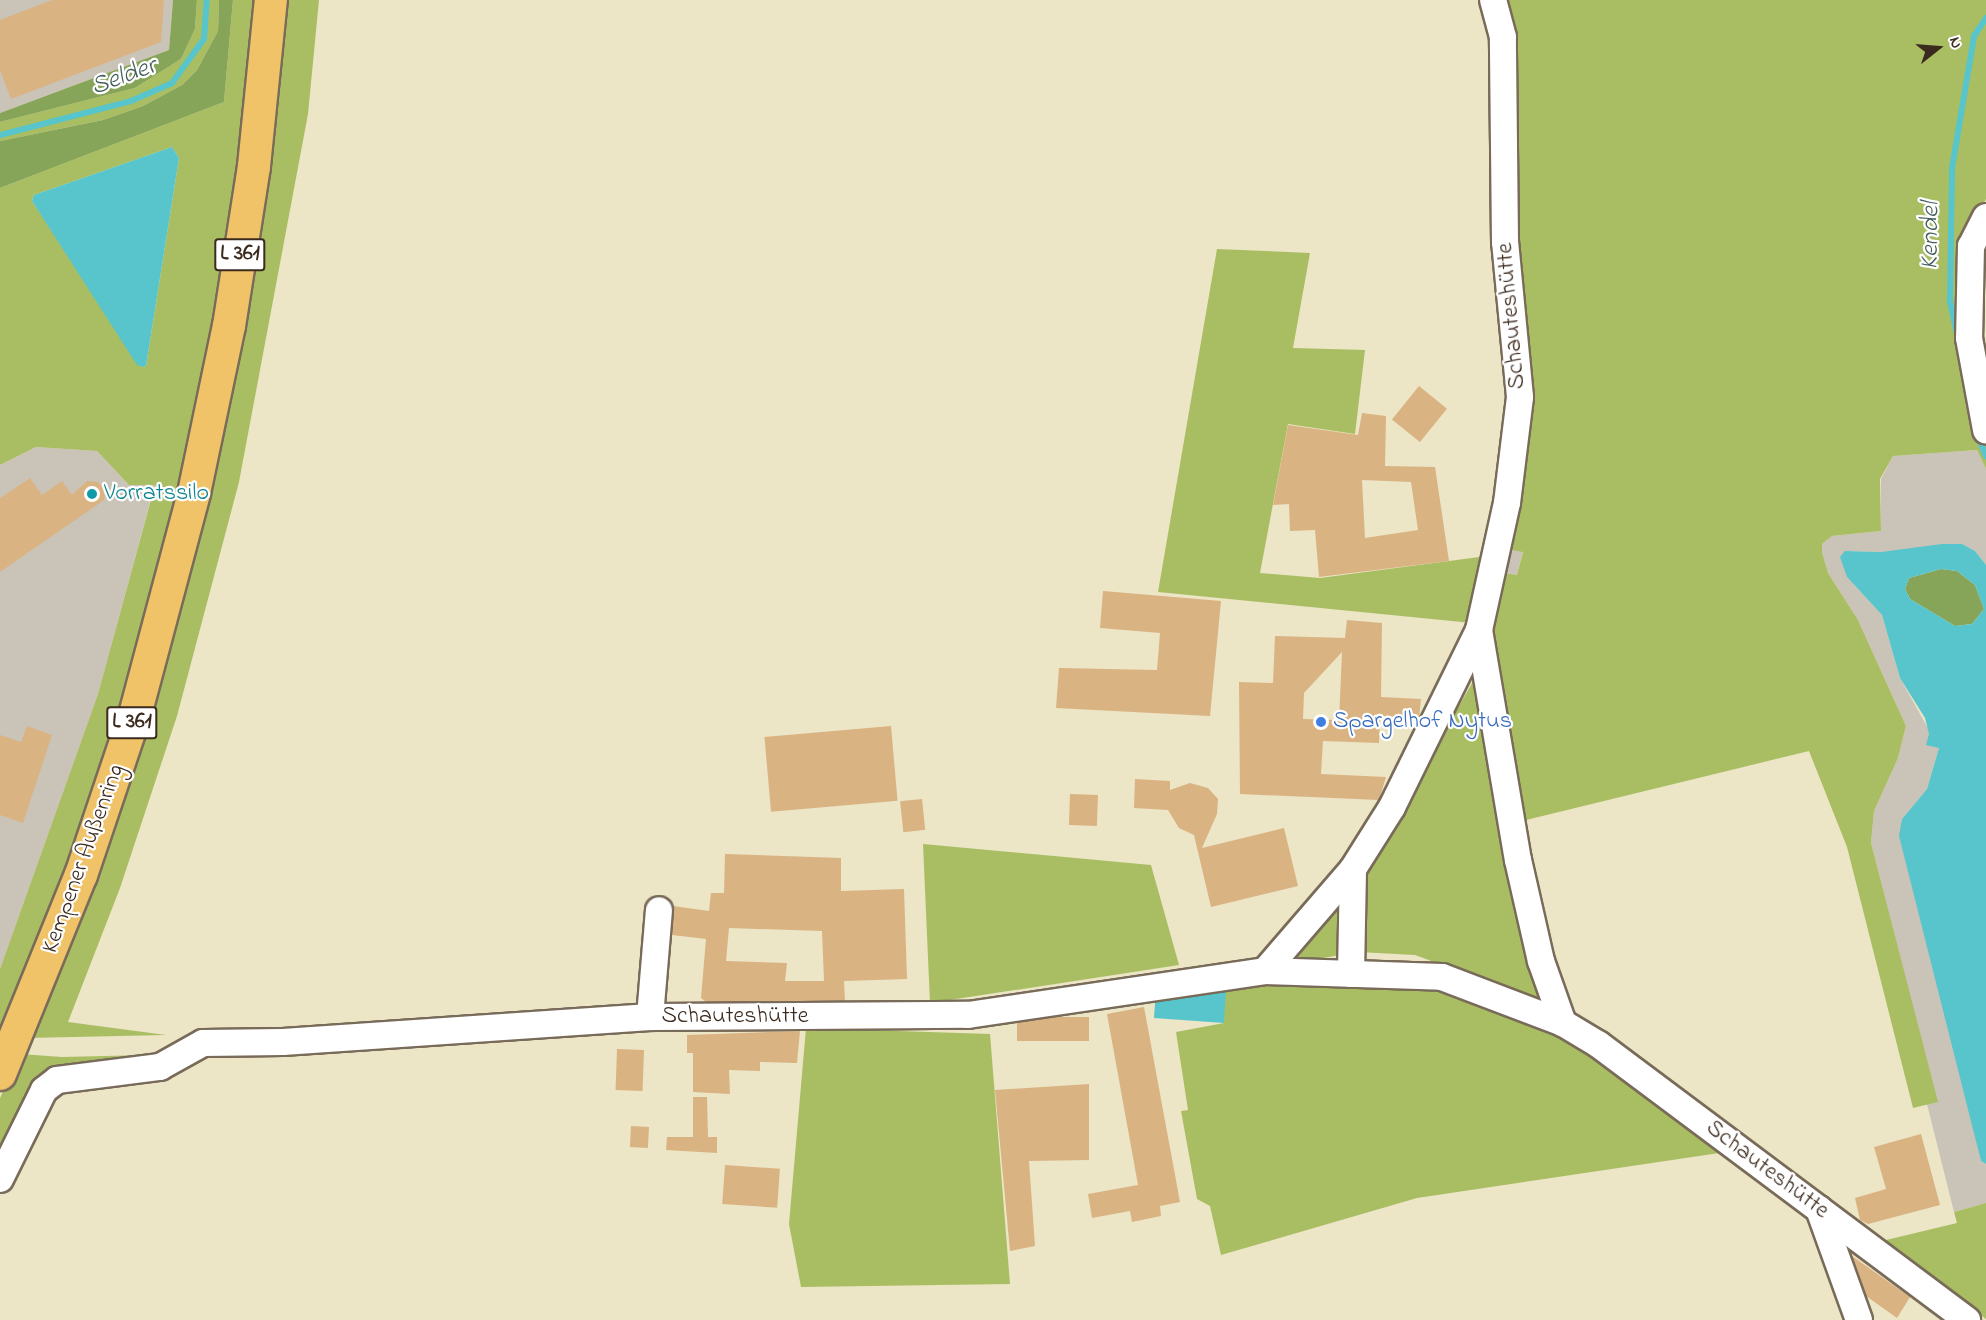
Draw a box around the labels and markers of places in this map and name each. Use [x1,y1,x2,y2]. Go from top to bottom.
place label: Vorratssilo [104,480,209,508]
marker: Vorratssilo [85,487,99,501]
place label: Spargelhof Nytus [1333,708,1512,736]
marker: Spargelhof Nytus [1314,715,1328,729]

